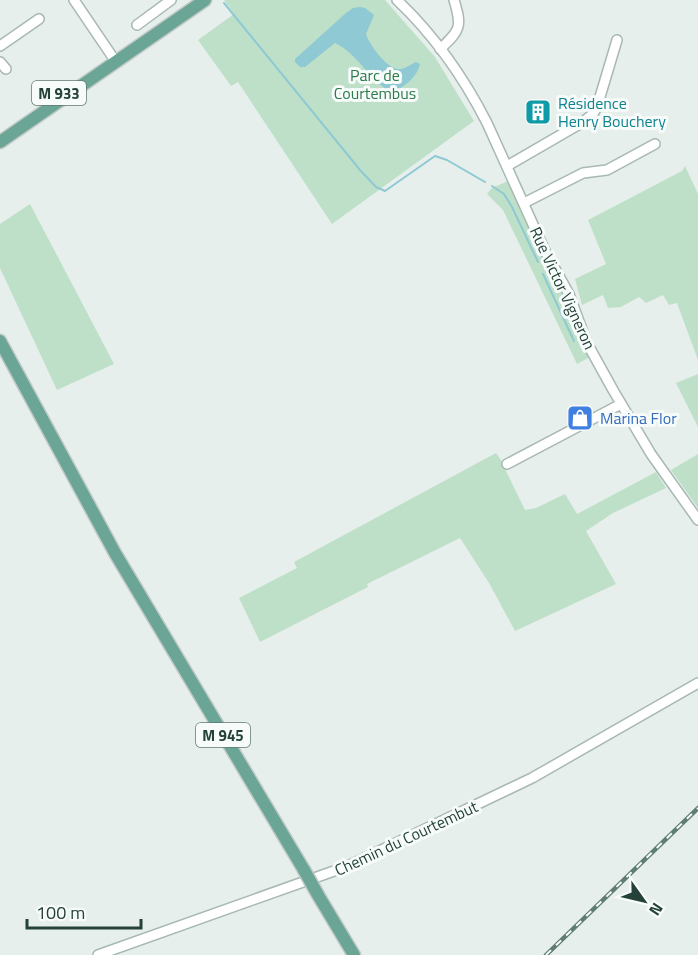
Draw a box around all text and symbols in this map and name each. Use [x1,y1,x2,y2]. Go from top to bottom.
park label: Parc de Courtembus [334,63,416,105]
road number: M 933 [32,81,86,105]
place label: Résidence Henry Bouchery [558,91,666,133]
building icon: Résidence Henry Bouchery [523,97,553,127]
street label: Rue Victor Vigneron [524,223,602,353]
shop icon: Marina Flor [565,403,595,433]
place label: Marina Flor [600,406,677,430]
road number: M 945 [196,723,250,747]
street label: Chemin du Courtembut [330,794,482,882]
north arrow [614,871,674,931]
scale bar [27,892,141,930]
text: N [643,898,669,921]
text: 100 m [36,899,85,926]

